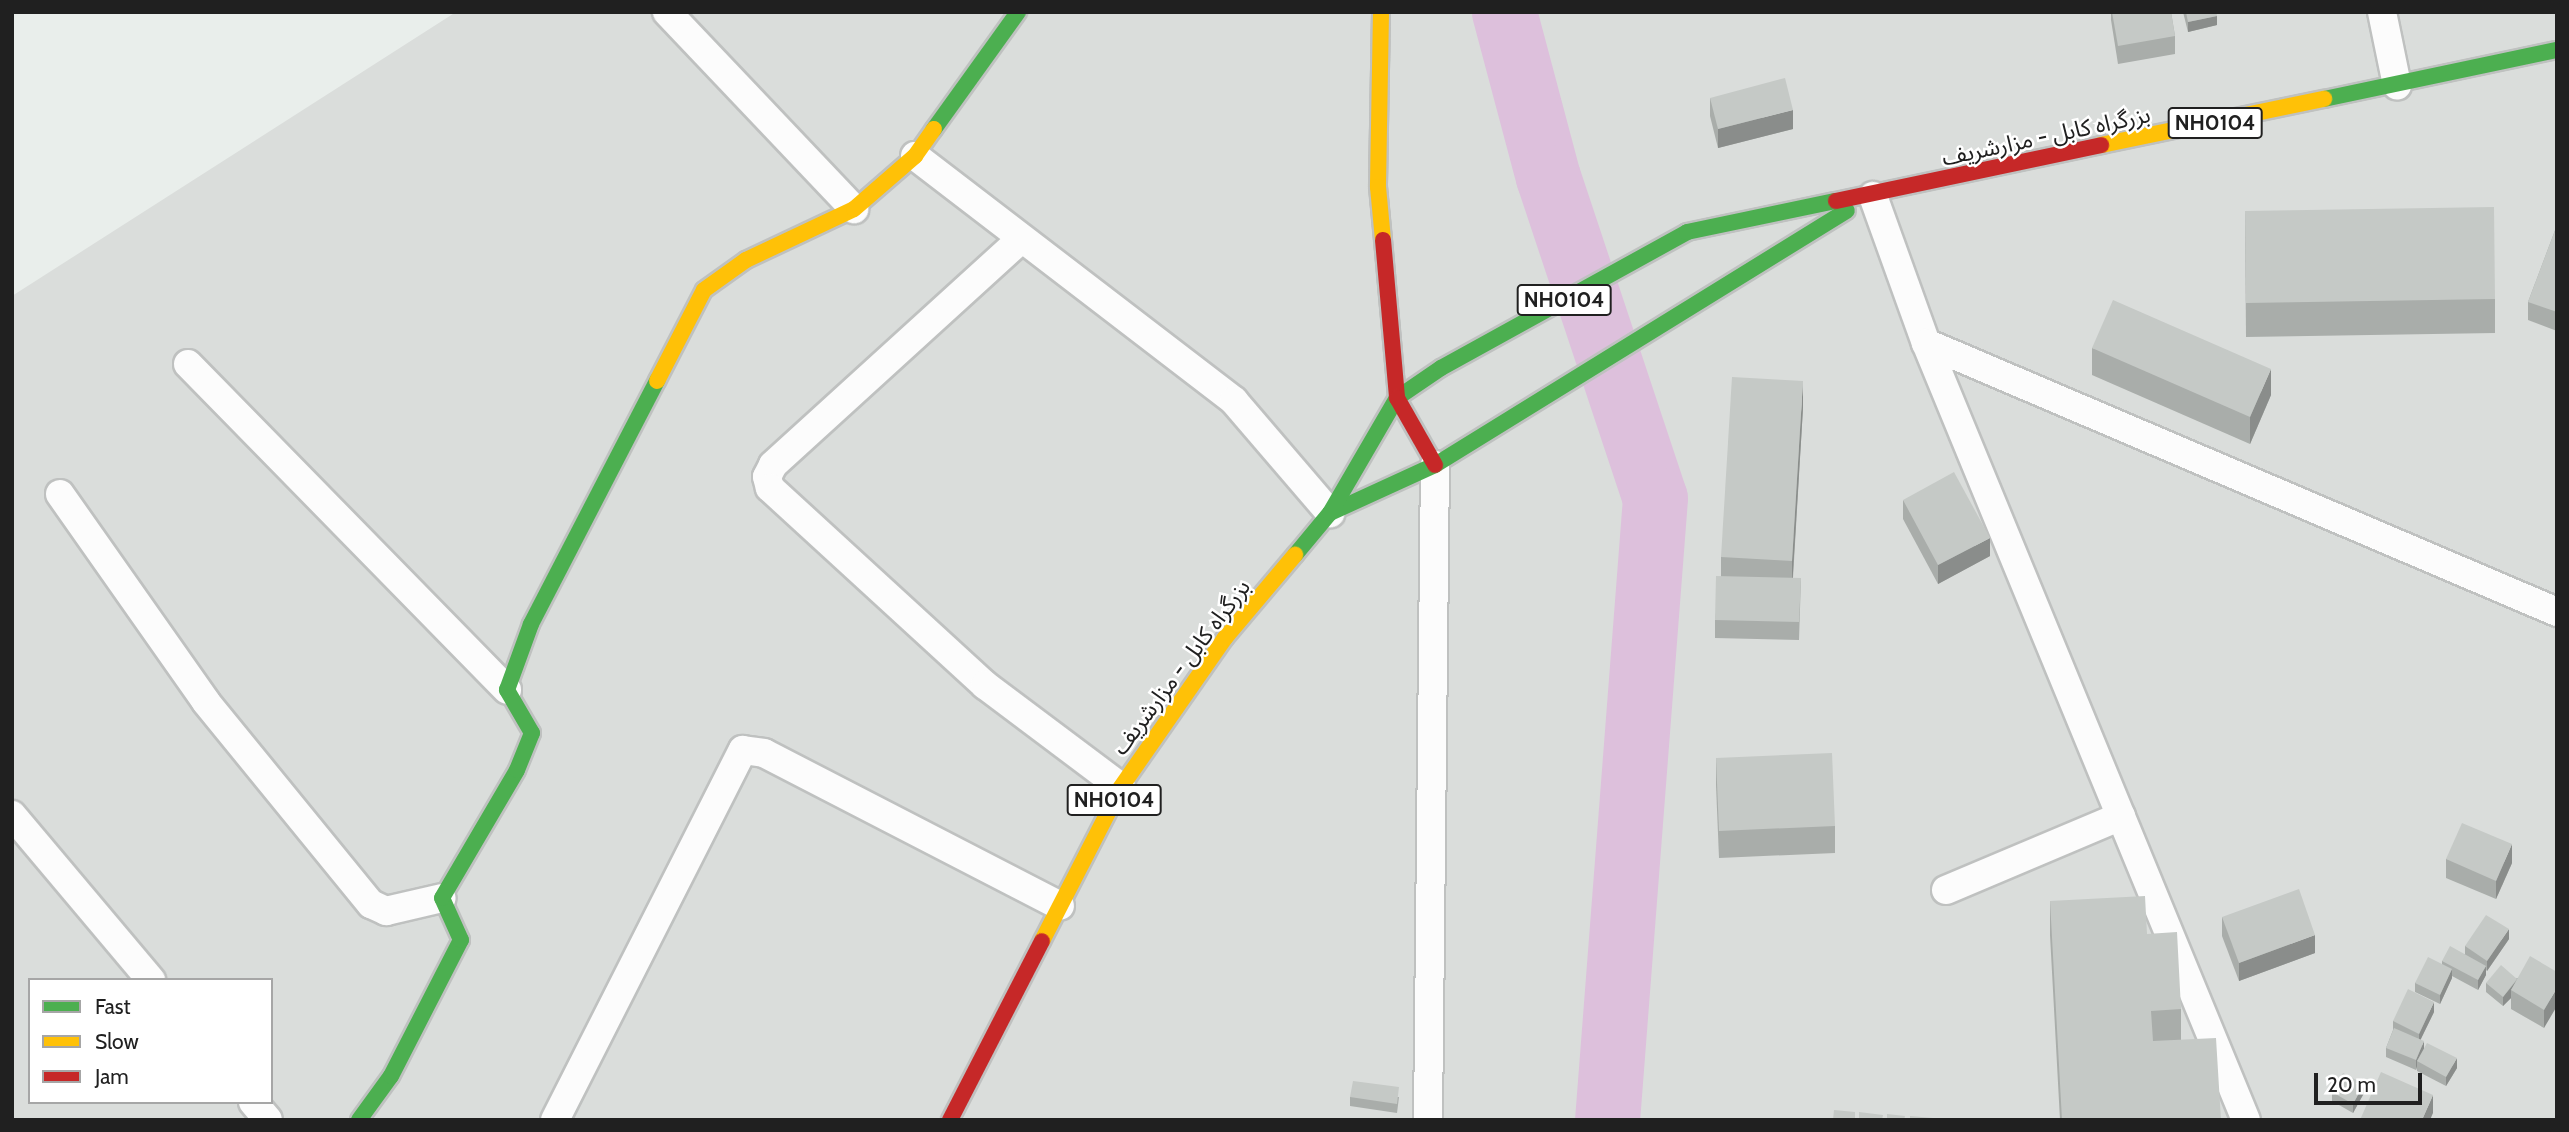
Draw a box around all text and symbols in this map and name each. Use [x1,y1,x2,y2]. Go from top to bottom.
street label: بزرگراه کابل - مزارشریف [1939,100,2153,172]
road number: NH0104 [2166,106,2264,140]
road number: NH0104 [1515,282,1613,318]
street label: بزرگراه کابل - مزارشریف [1106,574,1256,760]
road number: NH0104 [1065,782,1163,818]
legend [28,978,273,1104]
text: Fast [95,994,131,1019]
text: Slow [95,1029,139,1054]
scale bar [2317,1058,2426,1102]
text: Jam [95,1064,129,1089]
text: 20 m [2327,1072,2376,1097]

